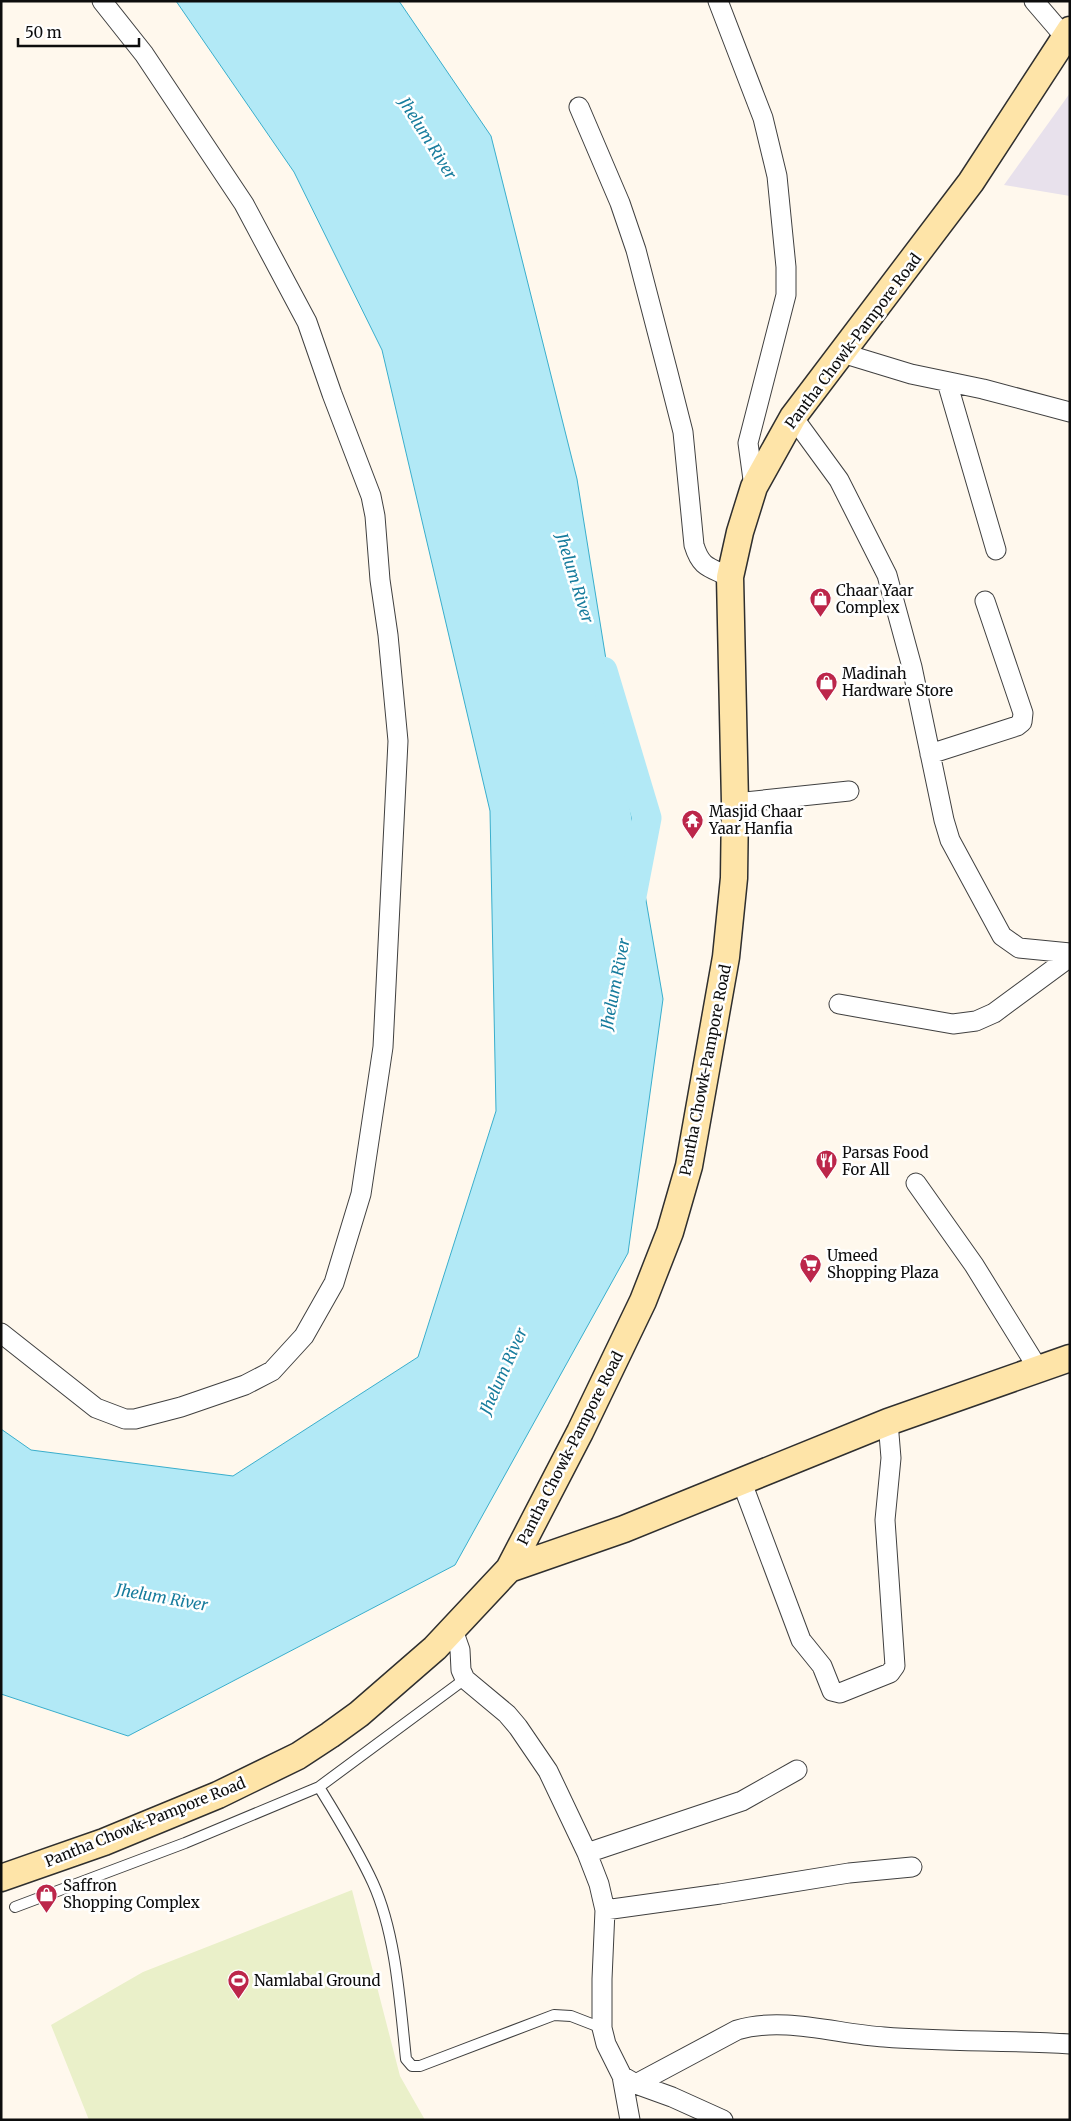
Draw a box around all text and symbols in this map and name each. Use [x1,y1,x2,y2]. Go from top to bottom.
scale bar [18,15,139,47]
text: 50 m [25,23,62,42]
water label: Jhelum River [394,92,461,183]
street label: Pantha Chowk-Pampore Road [781,250,925,432]
water label: Jhelum River [551,529,598,626]
place label: Chaar Yaar Complex [836,581,914,617]
shop icon: Chaar Yaar Complex [808,587,832,618]
place label: Madinah Hardware Store [842,664,953,700]
shop icon: Madinah Hardware Store [814,670,838,701]
place label: Masjid Chaar Yaar Hanfia [708,802,804,838]
temple icon: Masjid Chaar Yaar Hanfia [681,808,705,839]
water label: Jhelum River [596,936,634,1033]
street label: Pantha Chowk-Pampore Road [675,963,735,1177]
place label: Parsas Food For All [842,1143,929,1179]
restaurant icon: Parsas Food For All [814,1149,838,1180]
place label: Umeed Shopping Plaza [827,1246,939,1282]
supermarket icon: Umeed Shopping Plaza [799,1252,823,1283]
water label: Jhelum River [474,1324,531,1419]
street label: Pantha Chowk-Pampore Road [513,1348,627,1548]
water label: Jhelum River [113,1579,210,1615]
street label: Pantha Chowk-Pampore Road [42,1773,248,1871]
place label: Saffron Shopping Complex [63,1876,200,1912]
shop icon: Saffron Shopping Complex [35,1882,59,1913]
sports icon: Namlabal Ground [226,1968,250,1999]
place label: Namlabal Ground [254,1971,380,1990]

